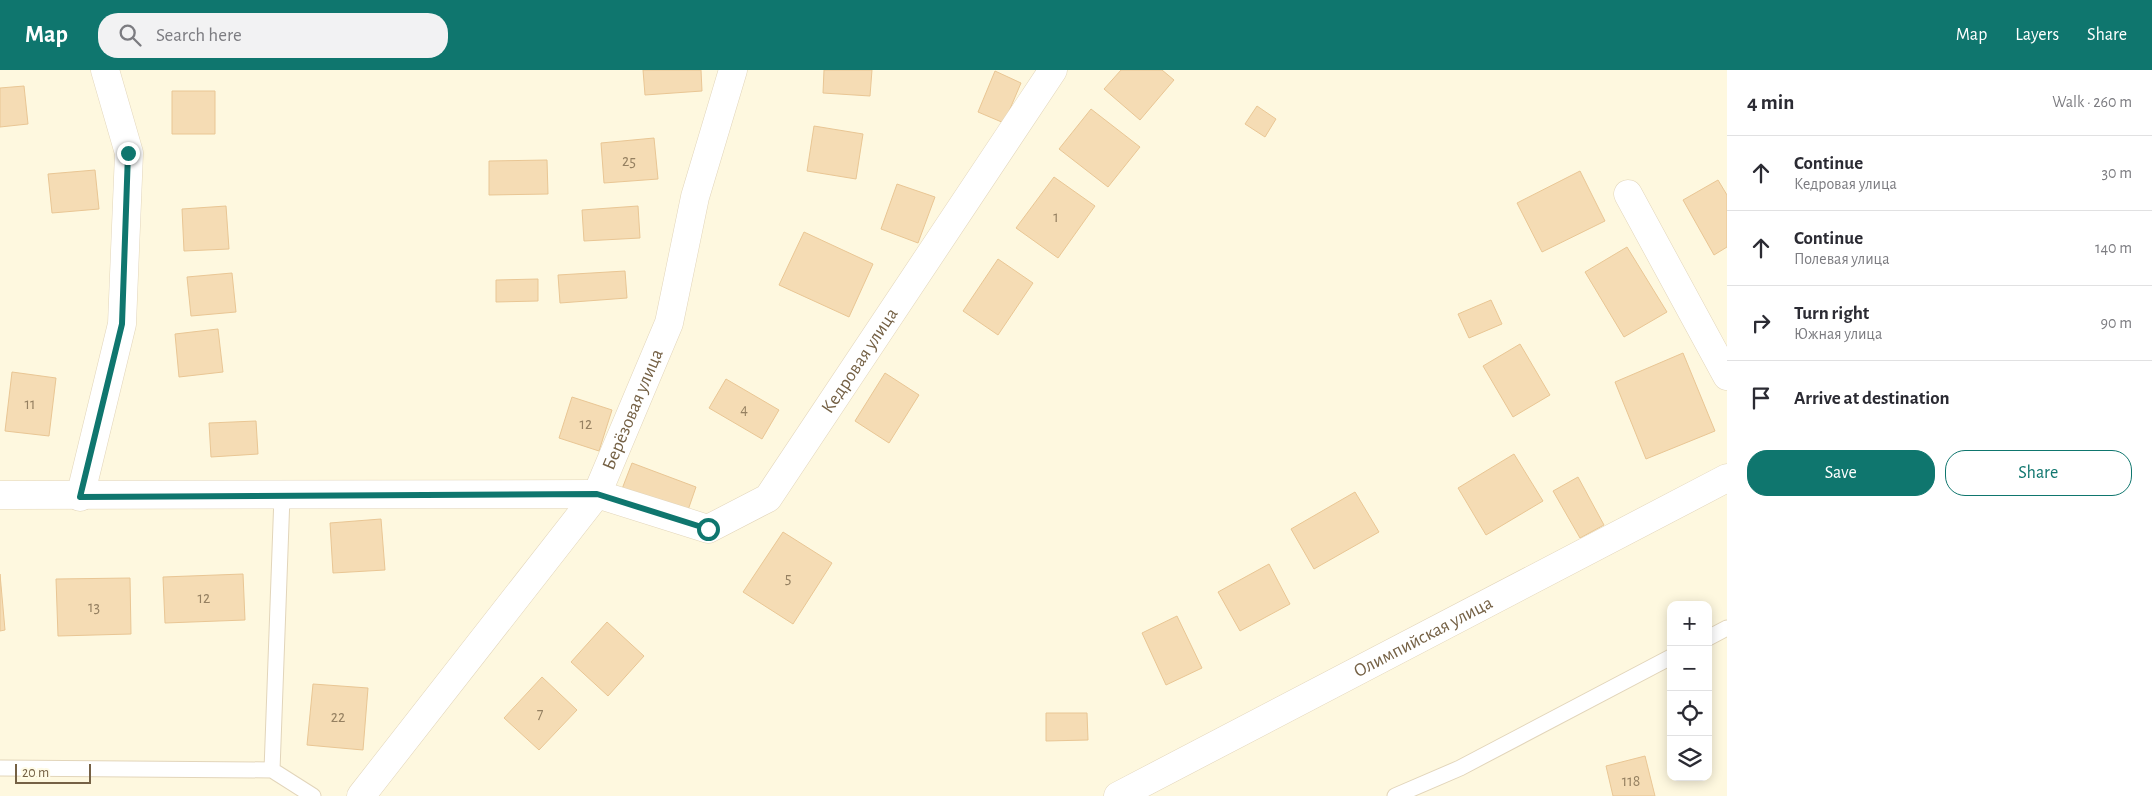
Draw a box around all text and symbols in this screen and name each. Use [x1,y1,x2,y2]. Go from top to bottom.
search box [98,13,448,58]
icon: search [116,21,144,49]
text: Map [25,23,68,47]
text: Search here [156,26,242,45]
text: Map [1956,26,1987,44]
text: Layers [2015,26,2059,44]
text: Share [2087,26,2127,44]
text: 4 min [1747,92,1794,113]
text: Walk · 260 m [2052,94,2132,110]
route end [117,142,140,165]
house number: 25 [622,153,636,169]
text: Continue [1794,154,1863,173]
icon: ahead [1747,159,1775,187]
text: 30 m [2102,165,2132,181]
text: Кедровая улица [1794,176,1897,192]
house number: 1 [1053,209,1059,225]
text: Continue [1794,229,1863,248]
icon: ahead [1747,234,1775,262]
text: 140 m [2095,240,2132,256]
text: Полевая улица [1794,251,1889,267]
street label: Кедровая улица [818,304,901,417]
text: Turn right [1794,304,1869,323]
icon: right [1747,309,1775,337]
text: 90 m [2101,315,2132,331]
text: Южная улица [1794,326,1882,342]
street label: Берёзовая улица [599,346,667,473]
icon: arrive [1747,384,1775,412]
text: Arrive at destination [1794,389,1950,408]
house number: 11 [24,396,36,412]
house number: 4 [740,401,748,417]
house number: 12 [580,416,592,432]
button: Save [1747,450,1935,496]
button: Share [1945,450,2132,496]
route start [697,518,720,541]
house number: 5 [785,570,791,586]
house number: 12 [198,590,210,606]
street label: Олимпийская улица [1350,593,1496,681]
house number: 13 [88,599,100,615]
map controls [1667,601,1712,781]
button: + [1667,601,1712,646]
button: − [1667,646,1712,691]
button: locate [1667,691,1712,736]
house number: 7 [537,706,544,722]
house number: 22 [331,709,345,725]
button: layers [1667,736,1712,781]
scale bar [15,761,91,784]
text: 20 m [22,766,49,780]
house number: 118 [1622,773,1640,789]

